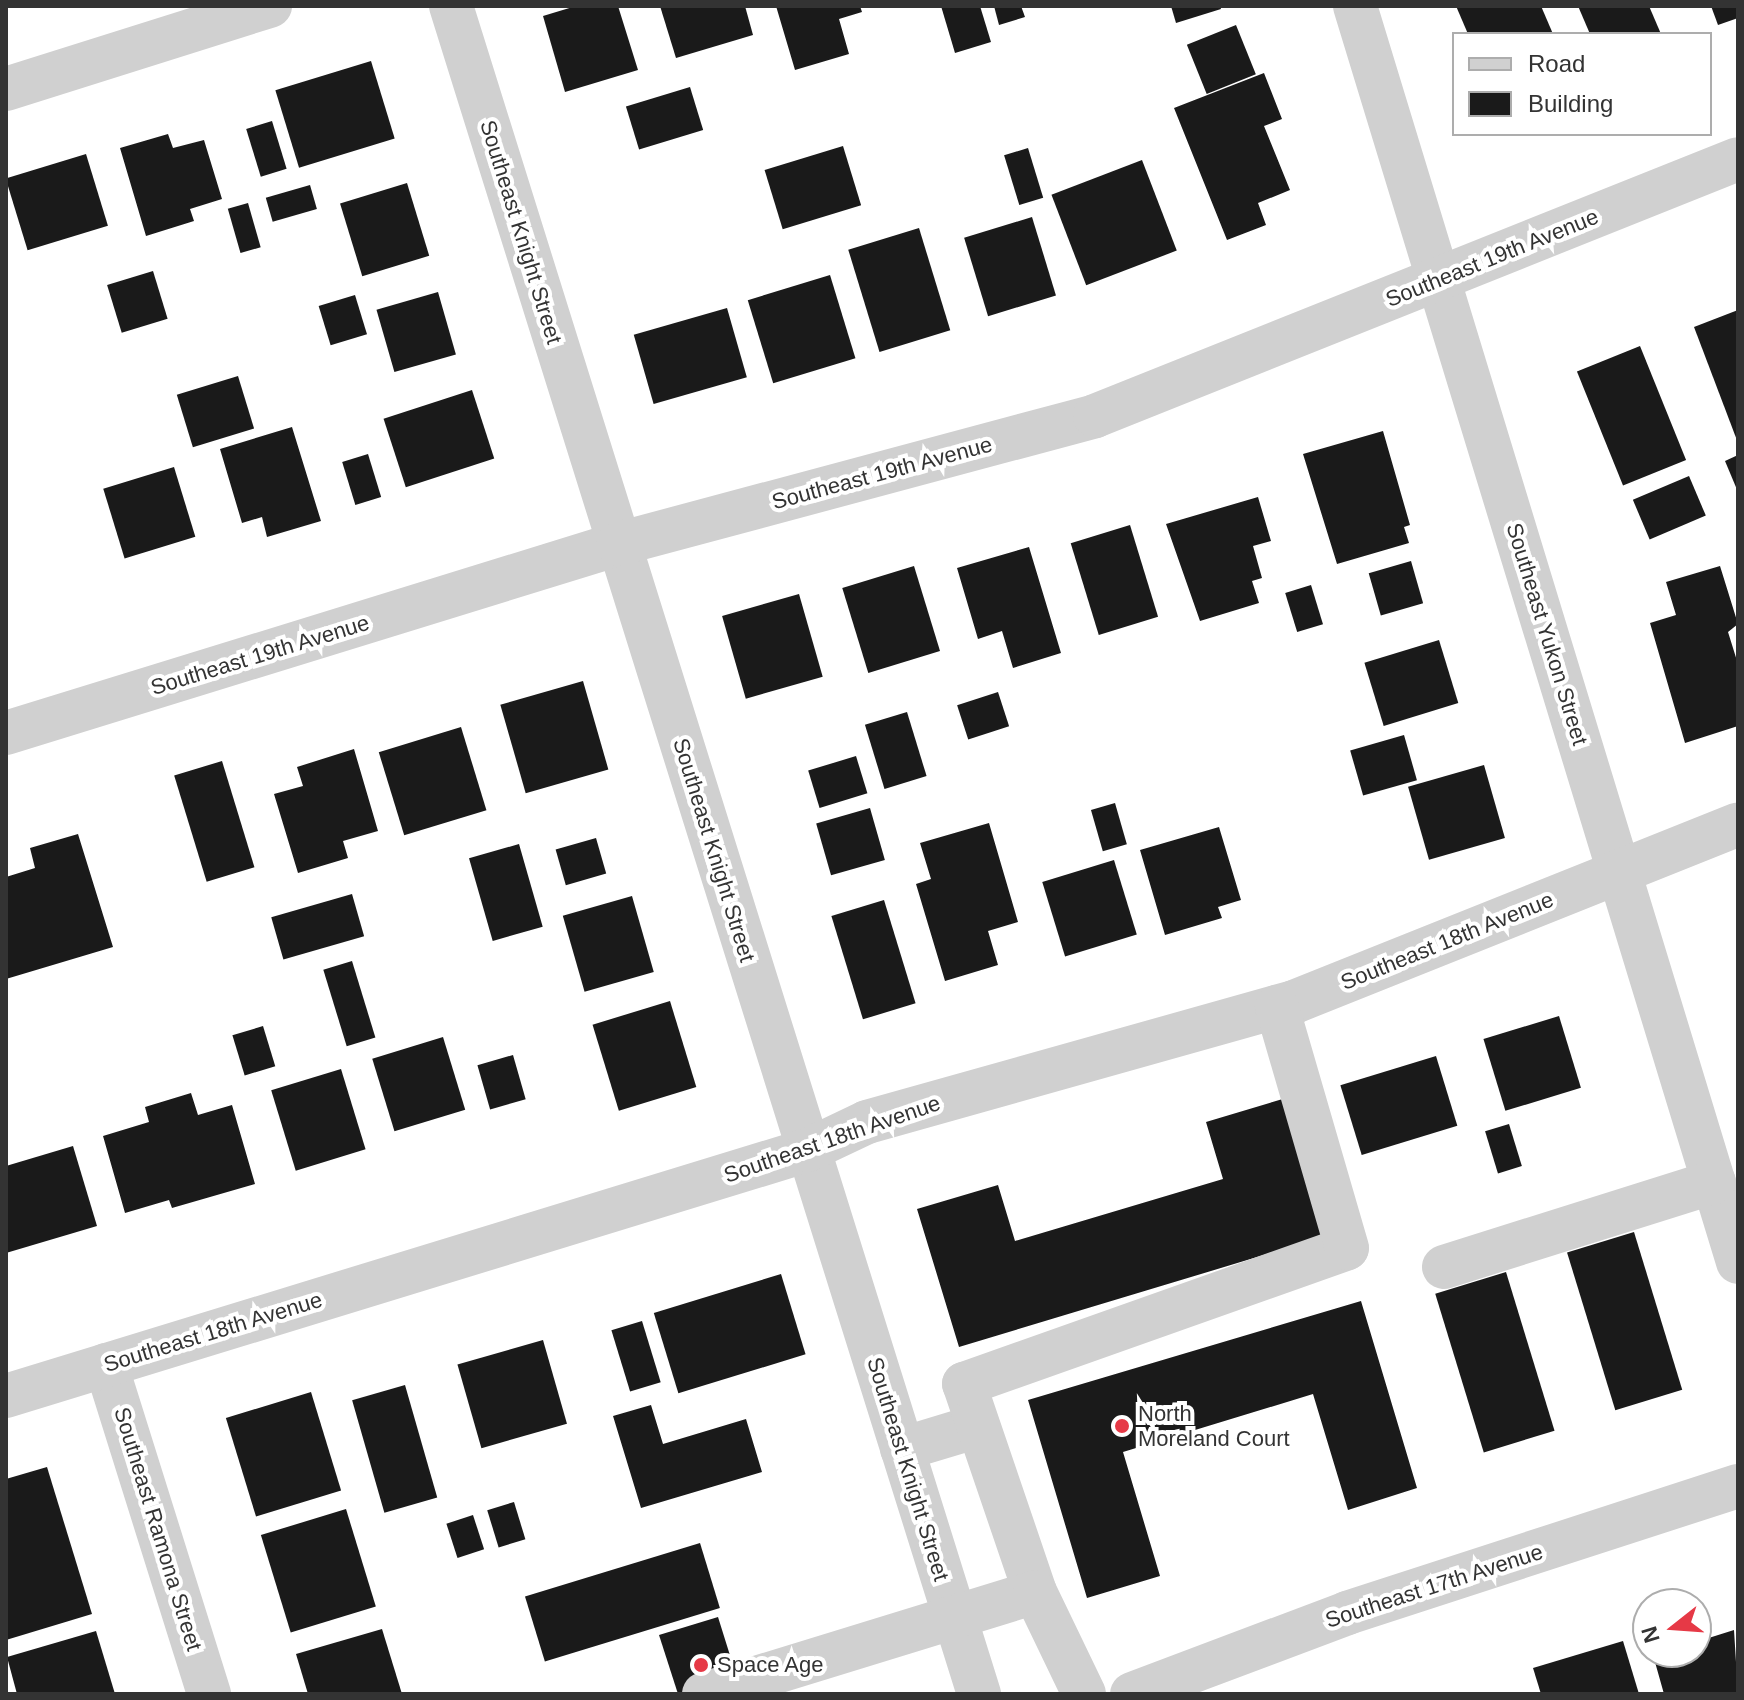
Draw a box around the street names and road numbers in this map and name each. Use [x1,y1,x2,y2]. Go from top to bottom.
street label: Southeast Knight Street [474,117,568,347]
street label: Southeast 19th Avenue [1381,203,1603,313]
street label: Southeast 19th Avenue [768,431,996,515]
street label: Southeast Yukon Street [1501,520,1593,748]
street label: Southeast 19th Avenue [147,609,373,701]
street label: Southeast Knight Street [667,735,761,965]
street label: Southeast 18th Avenue [1336,886,1558,996]
street label: Southeast 18th Avenue [720,1089,944,1189]
street label: Southeast 18th Avenue [100,1286,326,1378]
street label: Southeast Knight Street [861,1354,955,1584]
street label: Southeast Ramona Street [108,1404,208,1654]
street label: Southeast 17th Avenue [1321,1538,1547,1634]

